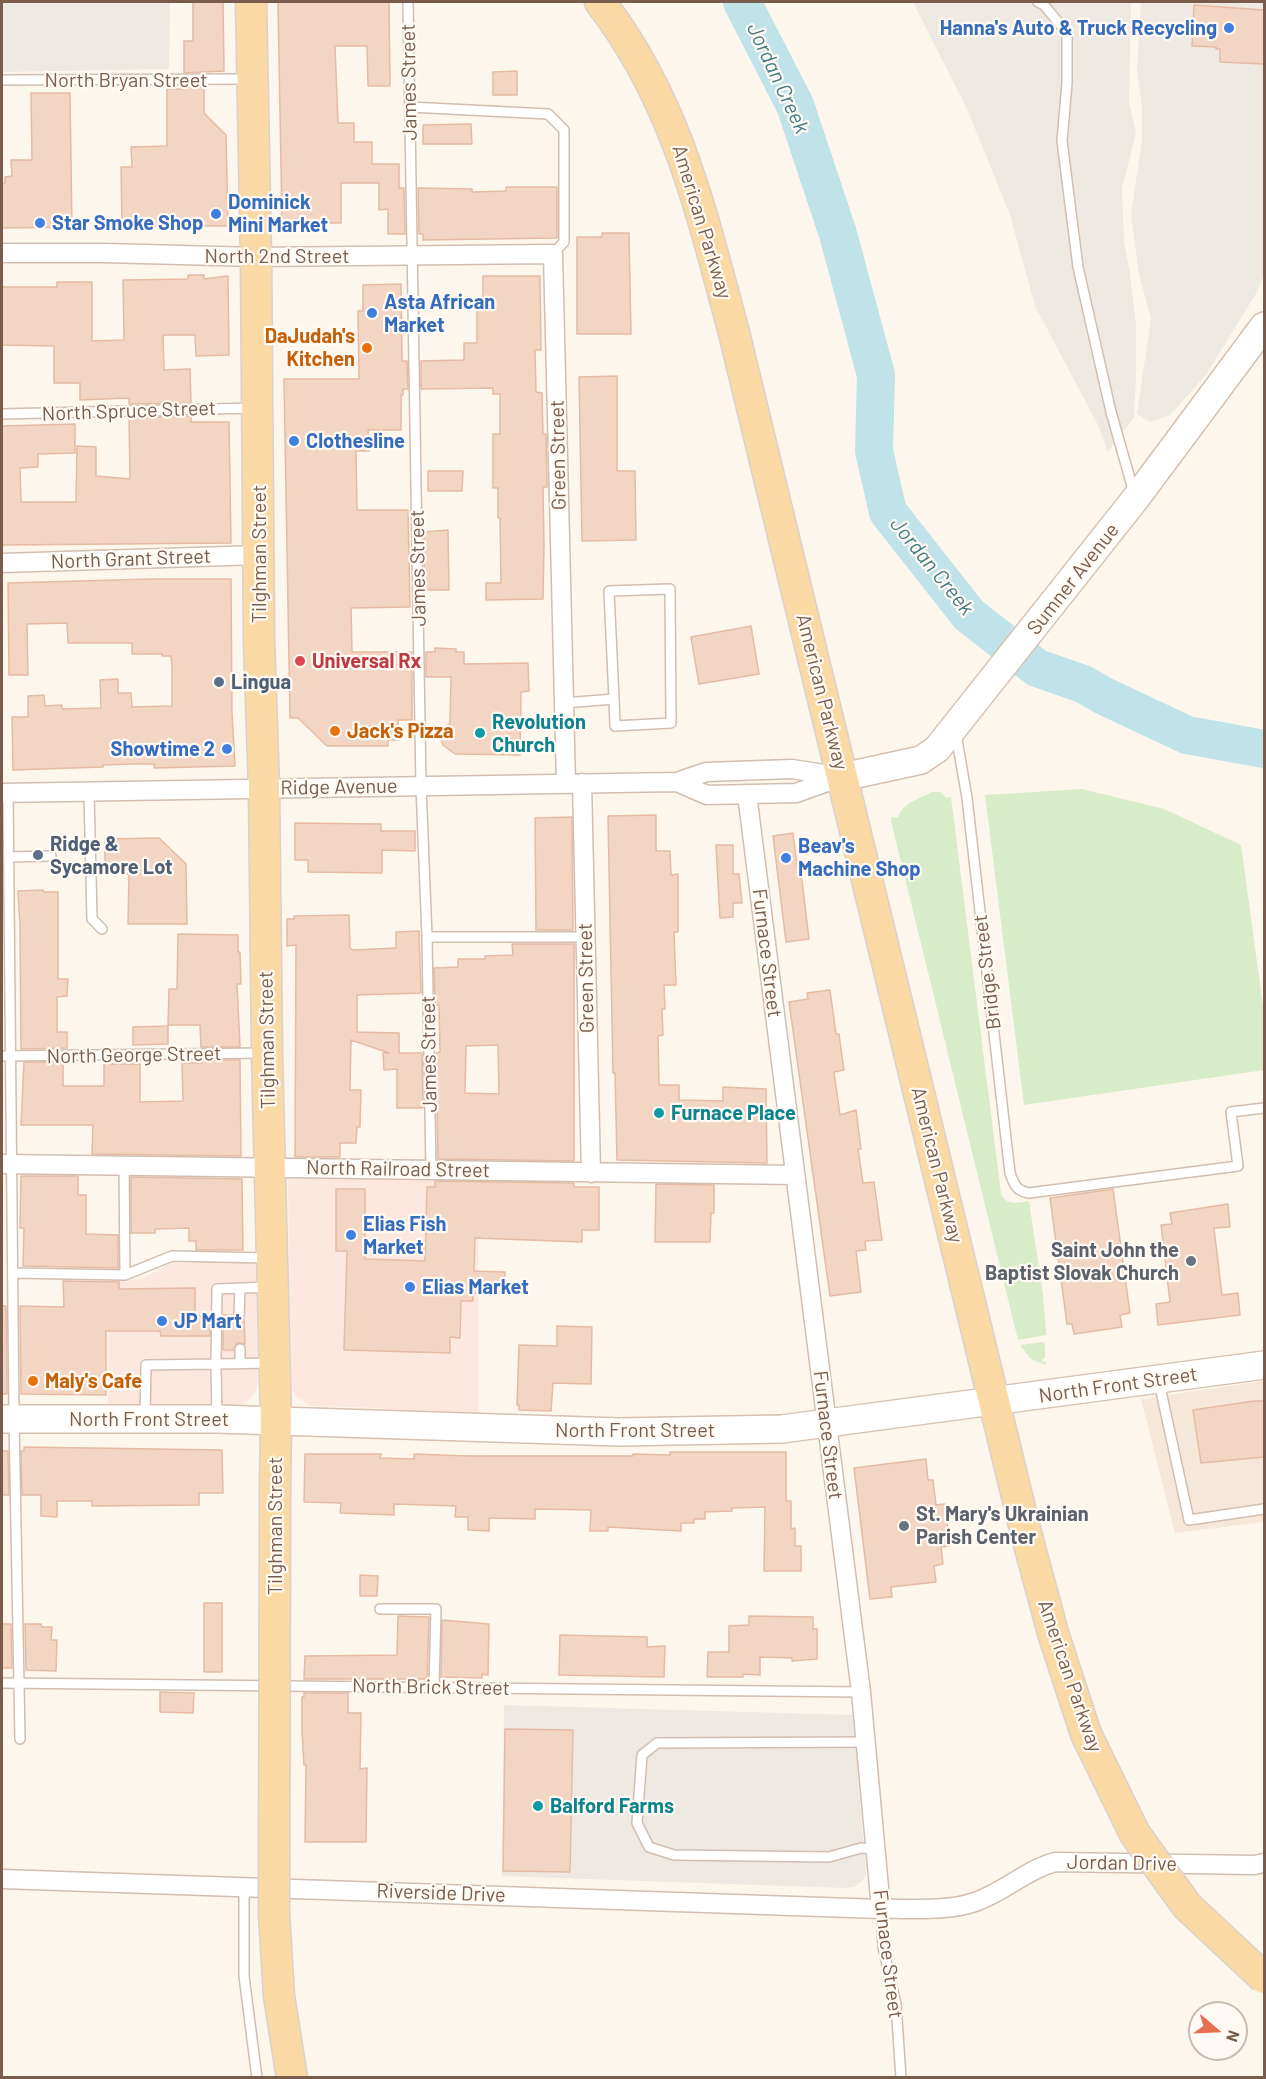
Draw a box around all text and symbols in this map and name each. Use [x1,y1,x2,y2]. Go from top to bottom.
place label: Hanna's Auto & Truck Recycling [940,16,1217,40]
water label: Jordan Creek [741,19,815,137]
marker: Hanna's Auto & Truck Recycling [1222,21,1236,35]
street label: James Street [396,23,422,141]
street label: North Bryan Street [44,68,208,92]
street label: American Parkway [667,142,737,302]
place label: Dominick Mini Market [228,190,328,237]
marker: Dominick Mini Market [209,207,223,221]
place label: Star Smoke Shop [52,211,203,235]
marker: Star Smoke Shop [33,216,47,230]
street label: North 2nd Street [205,244,349,268]
place label: Asta African Market [384,290,495,337]
marker: Asta African Market [365,306,379,320]
place label: DaJudah's Kitchen [265,324,355,371]
marker: DaJudah's Kitchen [360,341,374,355]
street label: North Spruce Street [41,396,217,426]
street label: Green Street [545,400,571,510]
place label: Clothesline [306,429,405,453]
marker: Clothesline [287,434,301,448]
street label: Tilghman Street [247,485,271,623]
street label: James Street [405,509,431,627]
water label: Jordan Creek [885,512,979,620]
street label: Sumner Avenue [1022,518,1124,640]
street label: North Grant Street [50,544,212,574]
street label: American Parkway [791,612,853,772]
place label: Universal Rx [312,649,421,673]
marker: Universal Rx [293,654,307,668]
place label: Lingua [231,670,291,694]
marker: Lingua [212,675,226,689]
place label: Revolution Church [492,710,586,757]
place label: Jack's Pizza [347,719,454,743]
marker: Jack's Pizza [328,724,342,738]
marker: Revolution Church [473,726,487,740]
place label: Showtime 2 [111,737,215,761]
marker: Showtime 2 [220,742,234,756]
street label: Ridge Avenue [280,774,398,800]
place label: Ridge & Sycamore Lot [50,832,173,879]
place label: Beav's Machine Shop [798,834,921,881]
marker: Ridge & Sycamore Lot [31,848,45,862]
marker: Beav's Machine Shop [779,851,793,865]
street label: Furnace Street [747,887,787,1019]
street label: Bridge Street [968,913,1006,1031]
street label: Green Street [573,923,599,1033]
street label: Tilghman Street [254,971,280,1109]
street label: James Street [416,995,442,1113]
street label: North George Street [46,1041,222,1069]
street label: American Parkway [906,1085,968,1245]
place label: Furnace Place [671,1101,796,1125]
marker: Furnace Place [652,1106,666,1120]
street label: North Railroad Street [306,1155,490,1183]
place label: Elias Fish Market [363,1212,447,1259]
marker: Elias Fish Market [344,1228,358,1242]
place label: Saint John the Baptist Slovak Church [985,1238,1179,1285]
marker: Saint John the Baptist Slovak Church [1184,1254,1198,1268]
place label: Elias Market [422,1275,529,1299]
marker: Elias Market [403,1280,417,1294]
place label: JP Mart [174,1309,242,1333]
marker: JP Mart [155,1314,169,1328]
street label: North Front Street [1037,1362,1199,1408]
place label: Maly's Cafe [45,1369,142,1393]
street label: Furnace Street [808,1369,848,1501]
marker: Maly's Cafe [26,1374,40,1388]
street label: North Front Street [69,1407,229,1431]
street label: North Front Street [555,1418,715,1442]
street label: Tilghman Street [263,1457,287,1595]
place label: St. Mary's Ukrainian Parish Center [916,1502,1089,1549]
marker: St. Mary's Ukrainian Parish Center [897,1519,911,1533]
street label: American Parkway [1033,1597,1107,1755]
street label: North Brick Street [352,1674,510,1700]
place label: Balford Farms [550,1794,674,1818]
marker: Balford Farms [531,1799,545,1813]
street label: Jordan Drive [1067,1850,1177,1876]
street label: Riverside Drive [376,1879,506,1907]
street label: Furnace Street [868,1888,908,2020]
north arrow [1188,2001,1248,2061]
text: N [1223,2028,1244,2044]

